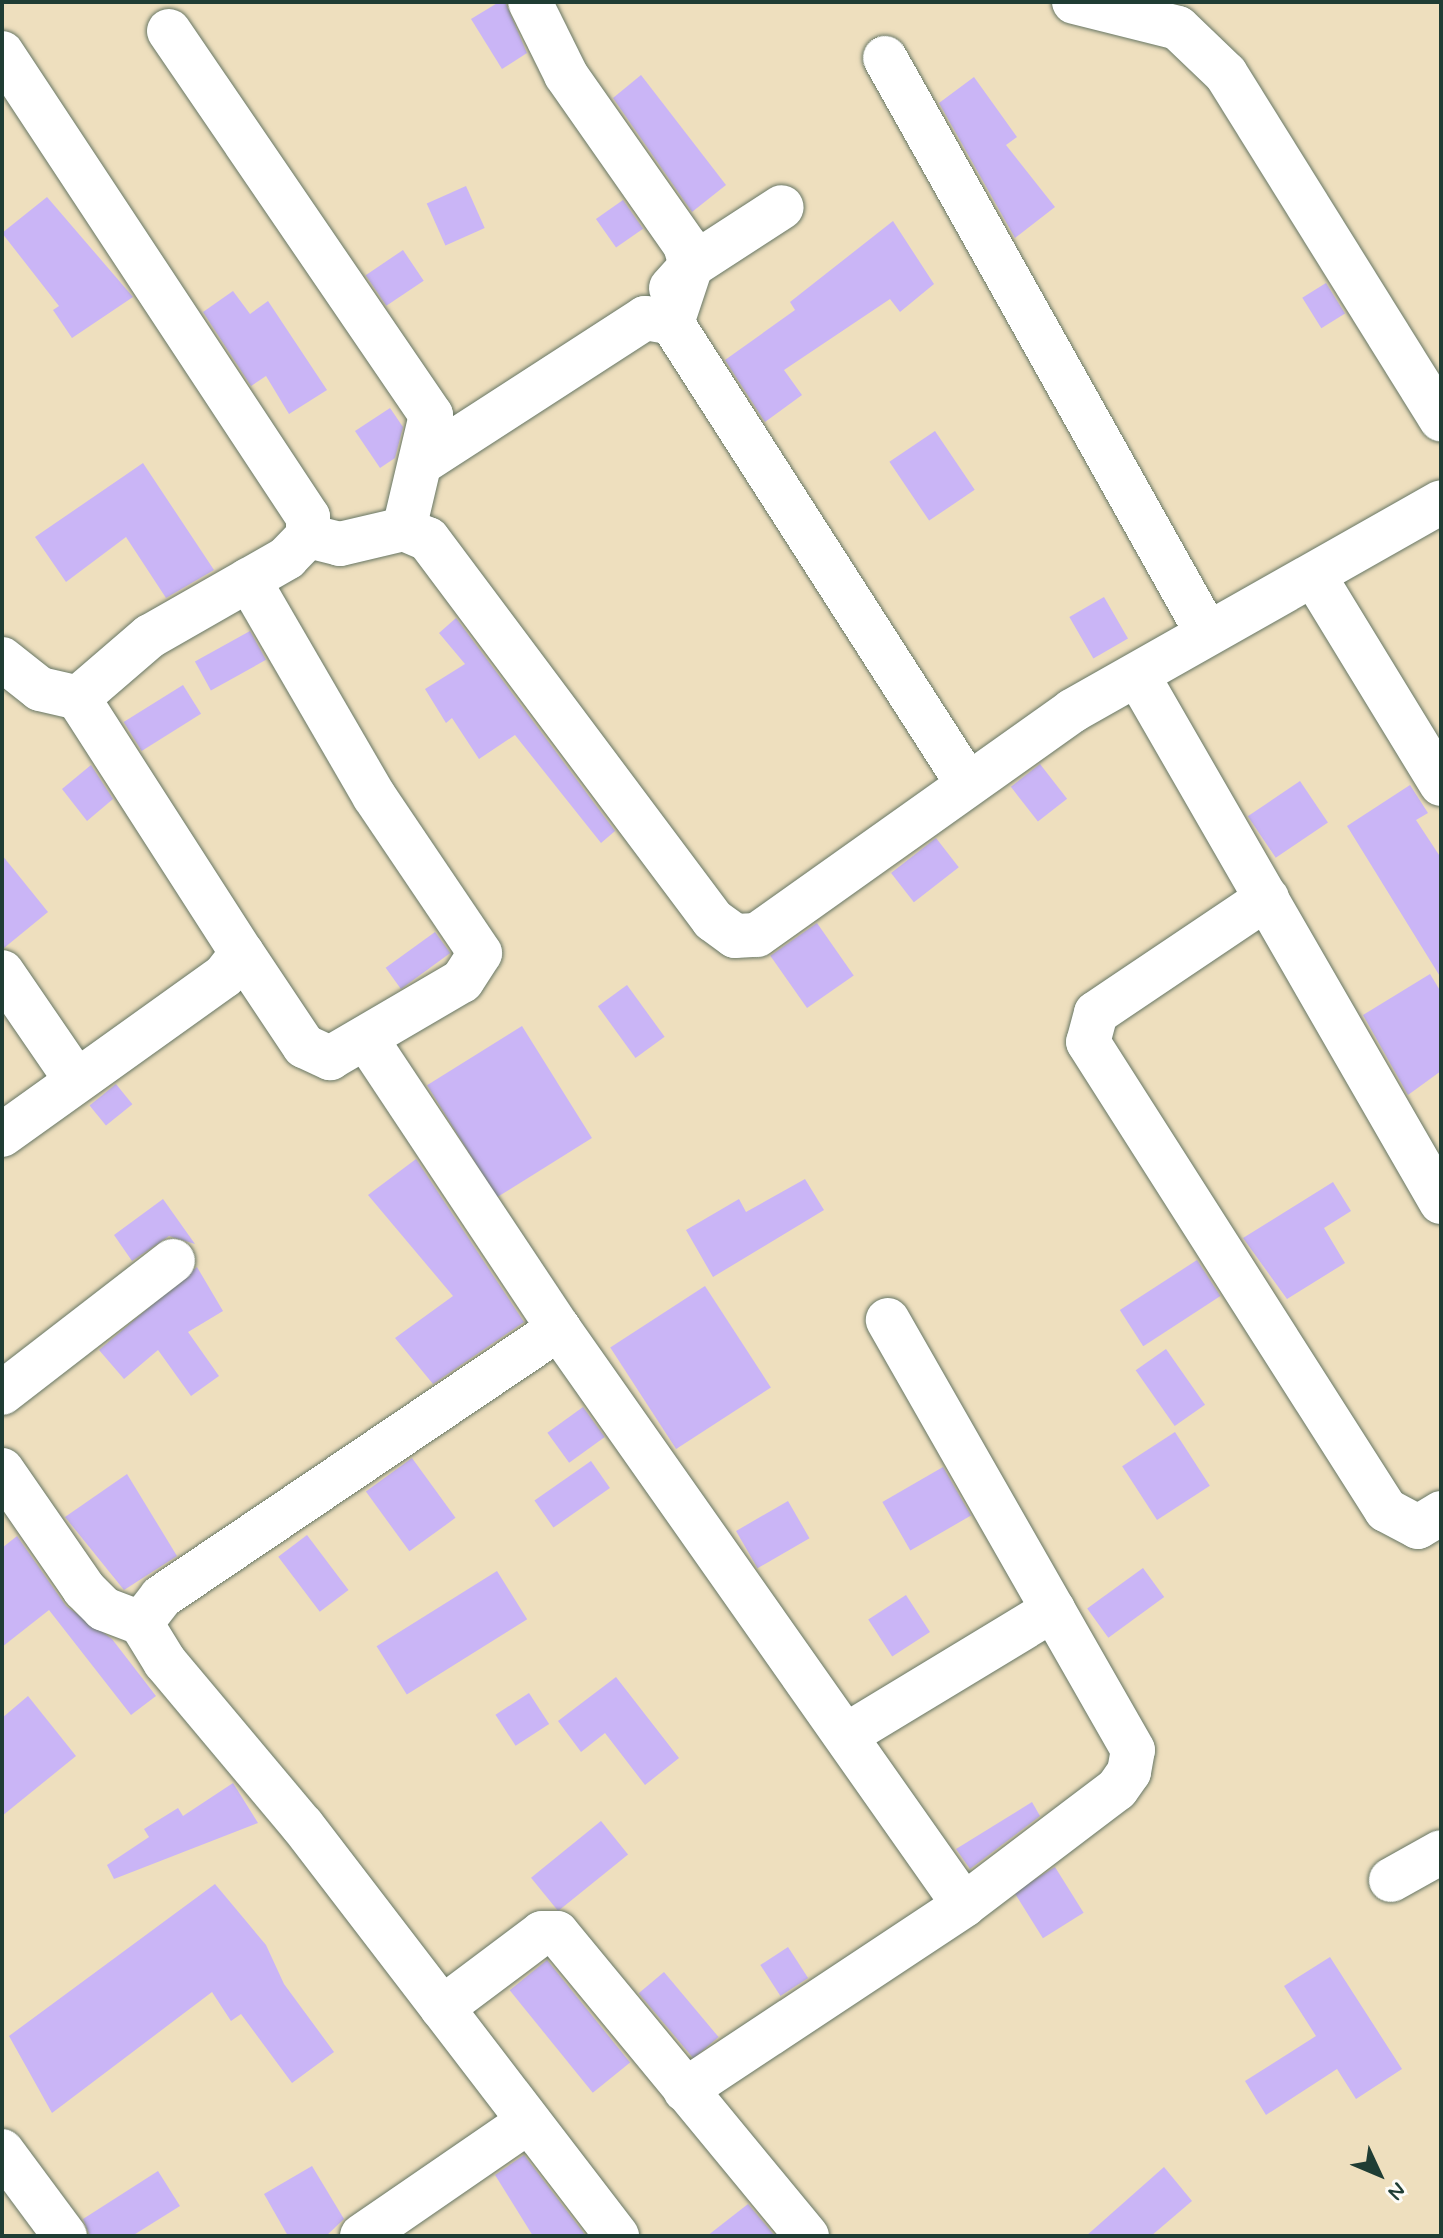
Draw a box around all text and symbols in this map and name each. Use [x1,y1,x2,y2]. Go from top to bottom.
north arrow [1339,2134,1419,2214]
text: N [1381,2176,1411,2206]

